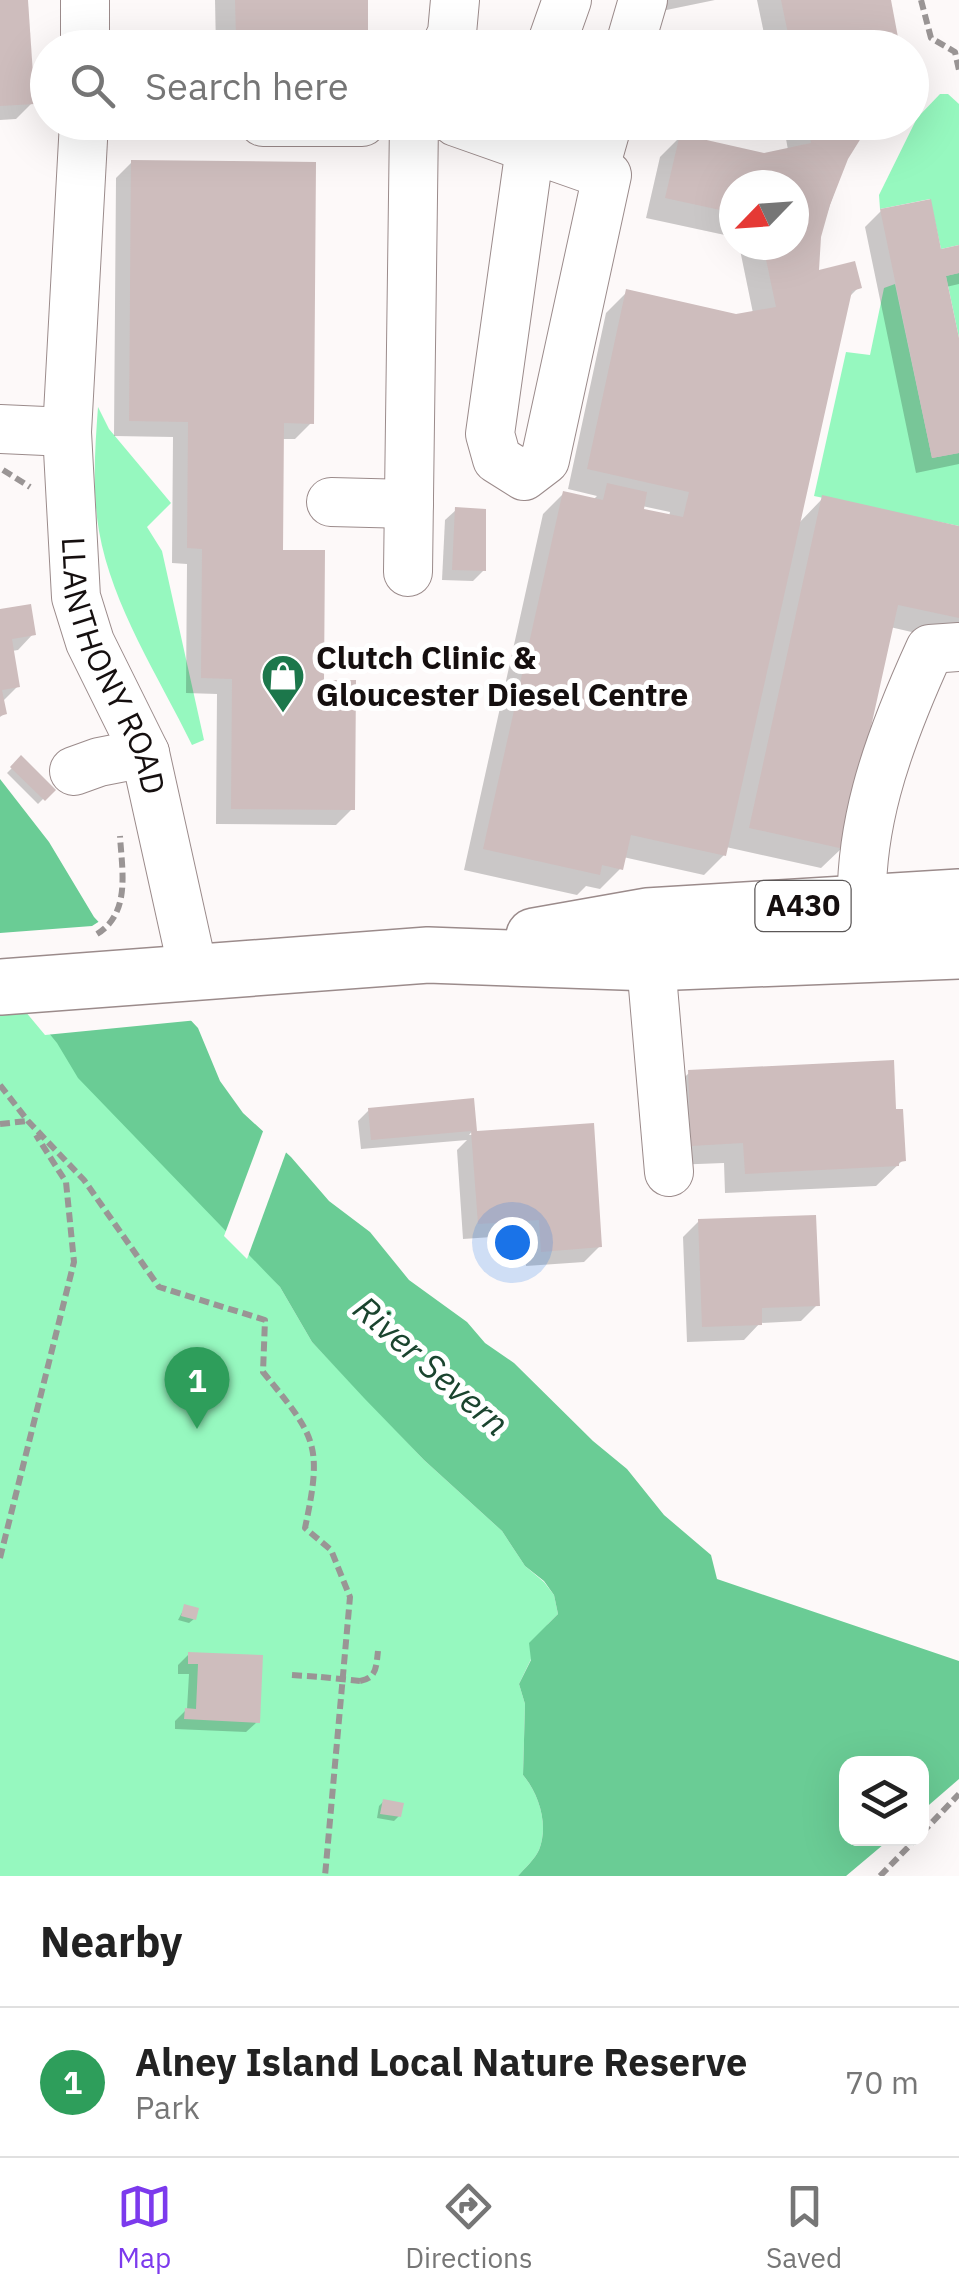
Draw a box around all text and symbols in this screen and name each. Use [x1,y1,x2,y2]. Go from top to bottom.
search box [30,30,929,140]
icon: search [65,58,120,113]
text: Search here [145,61,349,110]
north arrow [719,170,809,260]
street label: LLANTHONY ROAD [53,536,175,798]
place label: Clutch Clinic & Gloucester Diesel Centre [316,636,688,715]
shop icon: Clutch Clinic & Gloucester Diesel Centre [260,653,306,714]
road number: A430 [756,881,850,931]
your location [487,1217,538,1268]
water label: River Severn [344,1285,519,1445]
pin: 1 [164,1346,230,1429]
map controls [839,1756,929,1846]
button: layers [839,1756,929,1846]
text: Nearby [40,1914,182,1969]
text: Alney Island Local Nature Reserve [135,2037,747,2086]
text: 1 [63,2061,82,2103]
text: 70 m [845,2061,919,2103]
text: Park [135,2086,200,2128]
tab: Map [117,2179,172,2276]
tab: Directions [405,2179,533,2276]
tab: Saved [766,2179,842,2276]

